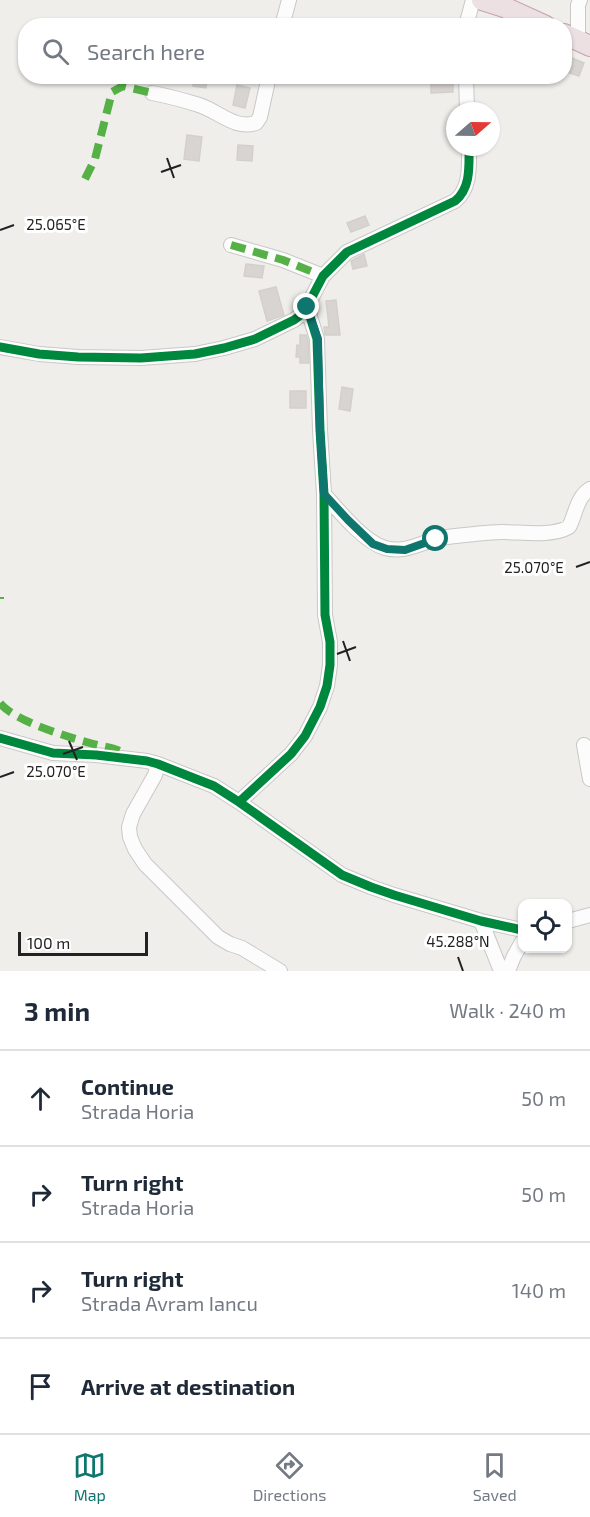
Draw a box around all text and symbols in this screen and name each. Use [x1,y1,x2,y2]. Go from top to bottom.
search box [18,18,572,84]
icon: search [39,35,72,68]
text: Search here [87,38,205,64]
north arrow [446,102,500,156]
text: 25.065°E [26,215,86,233]
route end [293,293,319,319]
route start [422,525,448,551]
text: 25.070°E [504,558,564,576]
text: 25.070°E [26,762,86,780]
map controls [518,899,572,953]
button: locate [518,899,572,953]
scale bar [18,929,148,956]
text: 45.288°N [426,932,490,950]
text: 100 m [27,933,70,952]
text: 3 min [24,995,90,1026]
text: Walk · 240 m [449,998,566,1022]
text: Continue [81,1073,174,1099]
icon: ahead [24,1082,57,1115]
text: 50 m [521,1086,566,1110]
text: Strada Horia [81,1099,194,1123]
text: Turn right [81,1169,183,1195]
icon: right [24,1178,57,1211]
text: 50 m [521,1182,566,1206]
text: Strada Horia [81,1195,194,1219]
text: Turn right [81,1265,183,1291]
icon: right [24,1274,57,1307]
text: 140 m [512,1278,566,1302]
text: Strada Avram Iancu [81,1291,258,1315]
icon: arrive [24,1370,57,1403]
text: Arrive at destination [81,1373,295,1399]
tab: Map [73,1449,106,1504]
tab: Directions [253,1449,326,1504]
tab: Saved [473,1449,517,1504]

